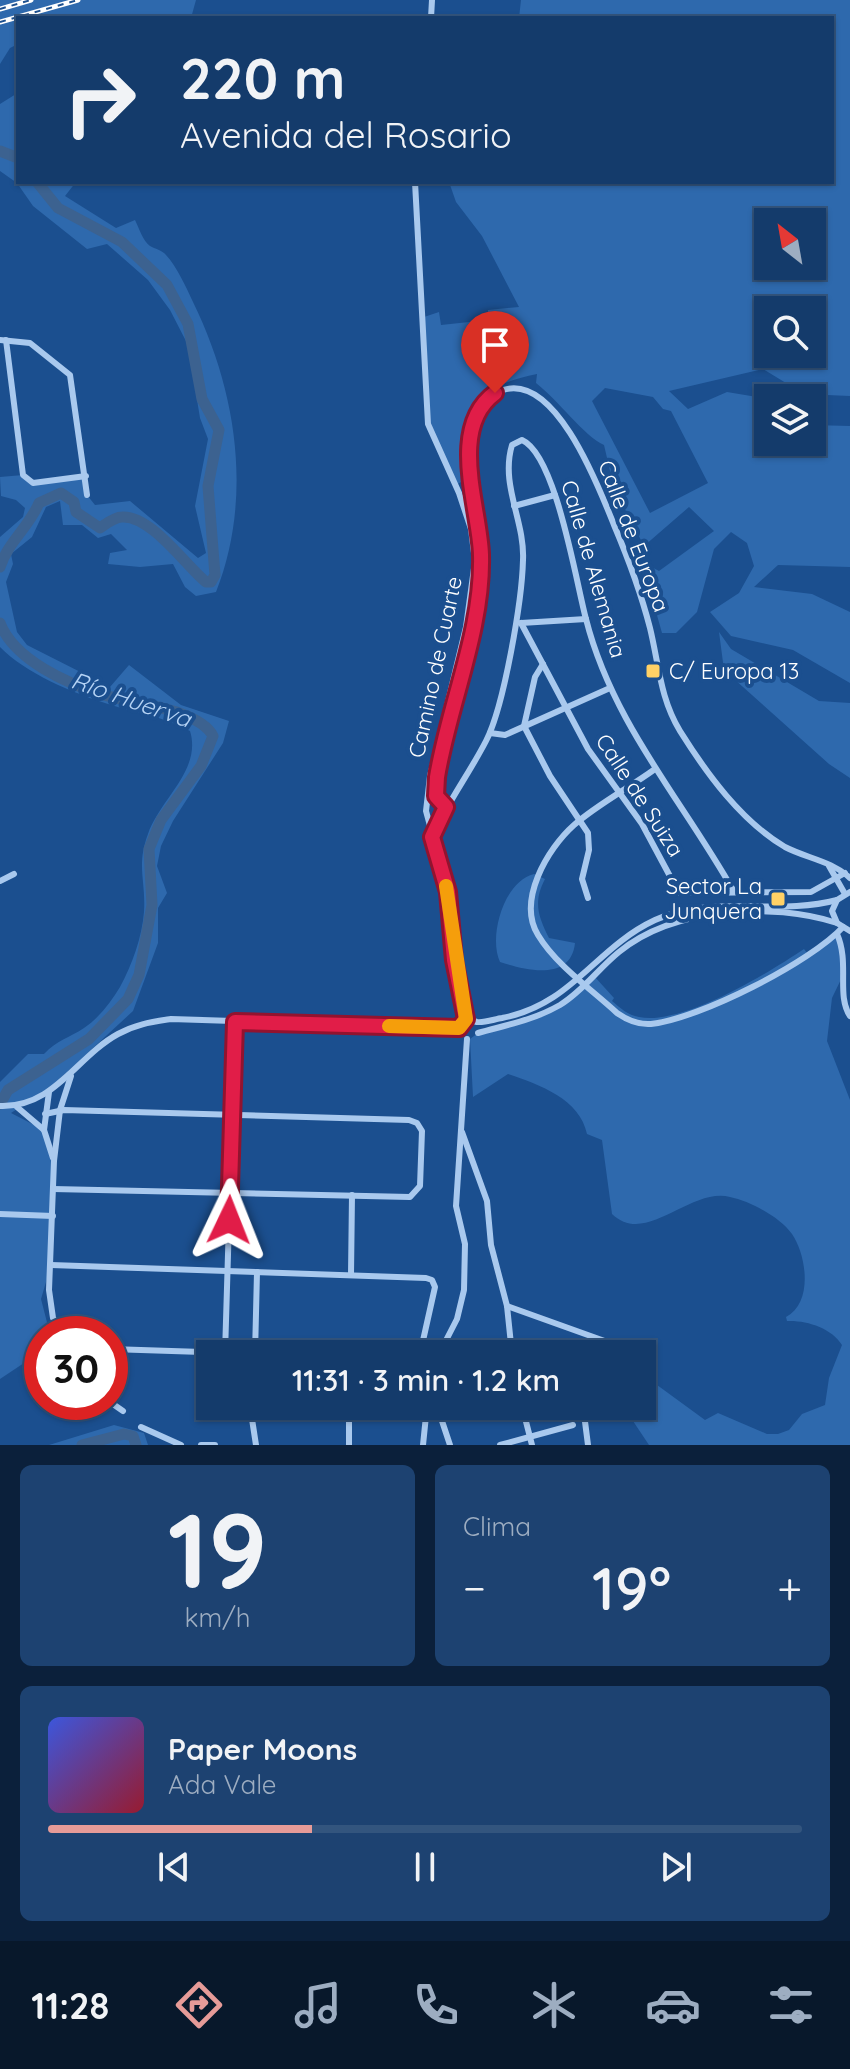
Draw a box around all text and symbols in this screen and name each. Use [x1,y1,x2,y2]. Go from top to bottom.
text: 220 m [180,43,345,113]
icon: right [48,48,152,152]
text: Avenida del Rosario [180,112,512,157]
north arrow [754,208,826,280]
map controls [754,208,826,456]
button: search [754,296,826,368]
pin [461,311,529,393]
icon: arrive [473,323,517,367]
button: layers [754,384,826,456]
street label: Calle de Europa [592,456,676,616]
street label: Calle de Alemania [555,477,633,661]
street label: Camino de Cuarte [402,574,468,760]
place label: C/ Europa 13 [669,657,799,685]
marker: C/ Europa 13 [644,662,662,680]
water label: Río Huerva [68,665,196,734]
street label: Calle de Suiza [590,728,690,862]
place label: Sector La Junquera [664,872,762,925]
marker: Sector La Junquera [769,890,787,908]
position arrow [187,1178,271,1262]
speed limit sign: 30 [24,1316,128,1420]
text: 11:31 · 3 min · 1.2 km [292,1361,560,1399]
text: 19 [168,1484,267,1614]
text: Clima [463,1510,531,1543]
text: 19° [592,1550,671,1625]
text: − [463,1560,486,1615]
text: + [777,1560,802,1615]
text: km/h [185,1601,250,1634]
text: Paper Moons [168,1730,357,1768]
text: Ada Vale [168,1768,277,1801]
icon: previous [152,1845,196,1889]
icon: pause [403,1845,447,1889]
icon: next [654,1845,698,1889]
icon: directions [171,1977,227,2033]
icon: music [290,1977,346,2033]
icon: phone [408,1977,464,2033]
icon: climate [526,1977,582,2033]
icon: car [645,1977,701,2033]
icon: filters [763,1977,819,2033]
text: 11:28 [31,1983,109,2028]

